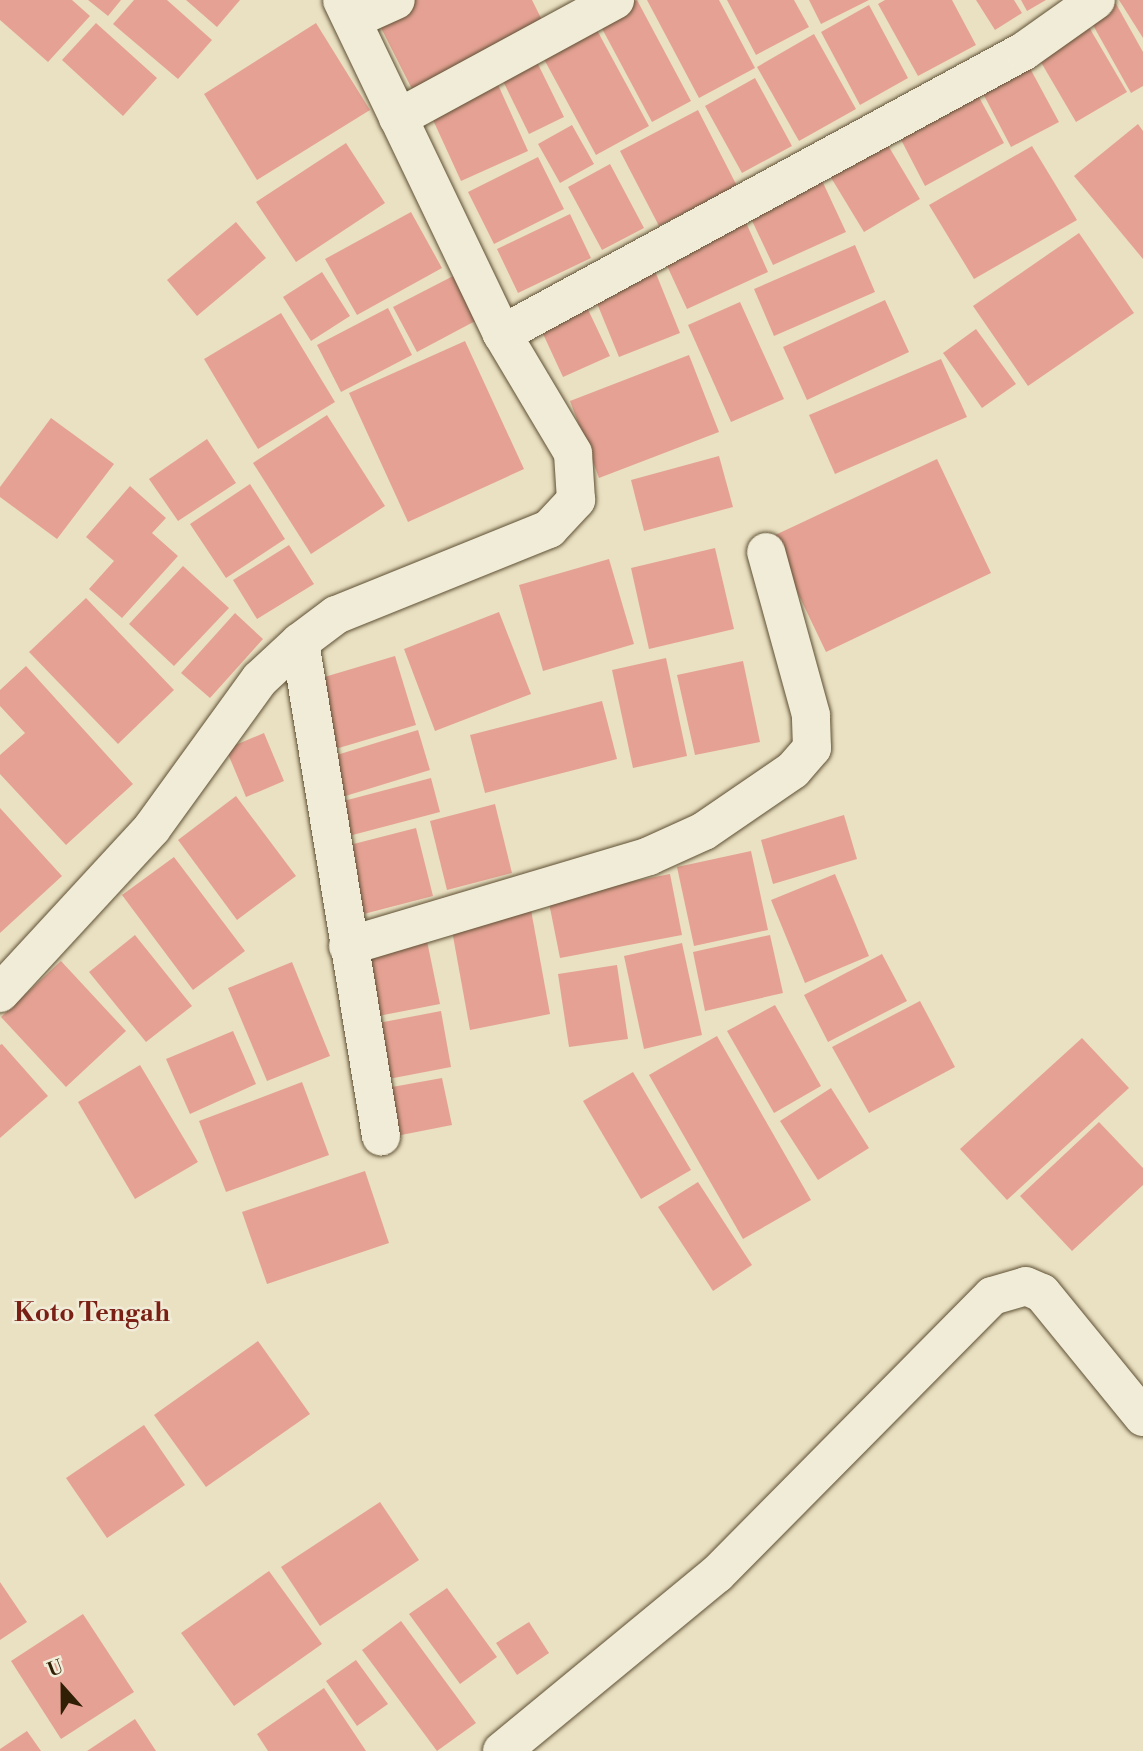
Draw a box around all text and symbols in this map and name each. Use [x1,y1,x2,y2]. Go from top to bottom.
district label: Koto Tengah [14,1298,170,1330]
north arrow [28,1653,98,1723]
text: U [44,1655,67,1682]

